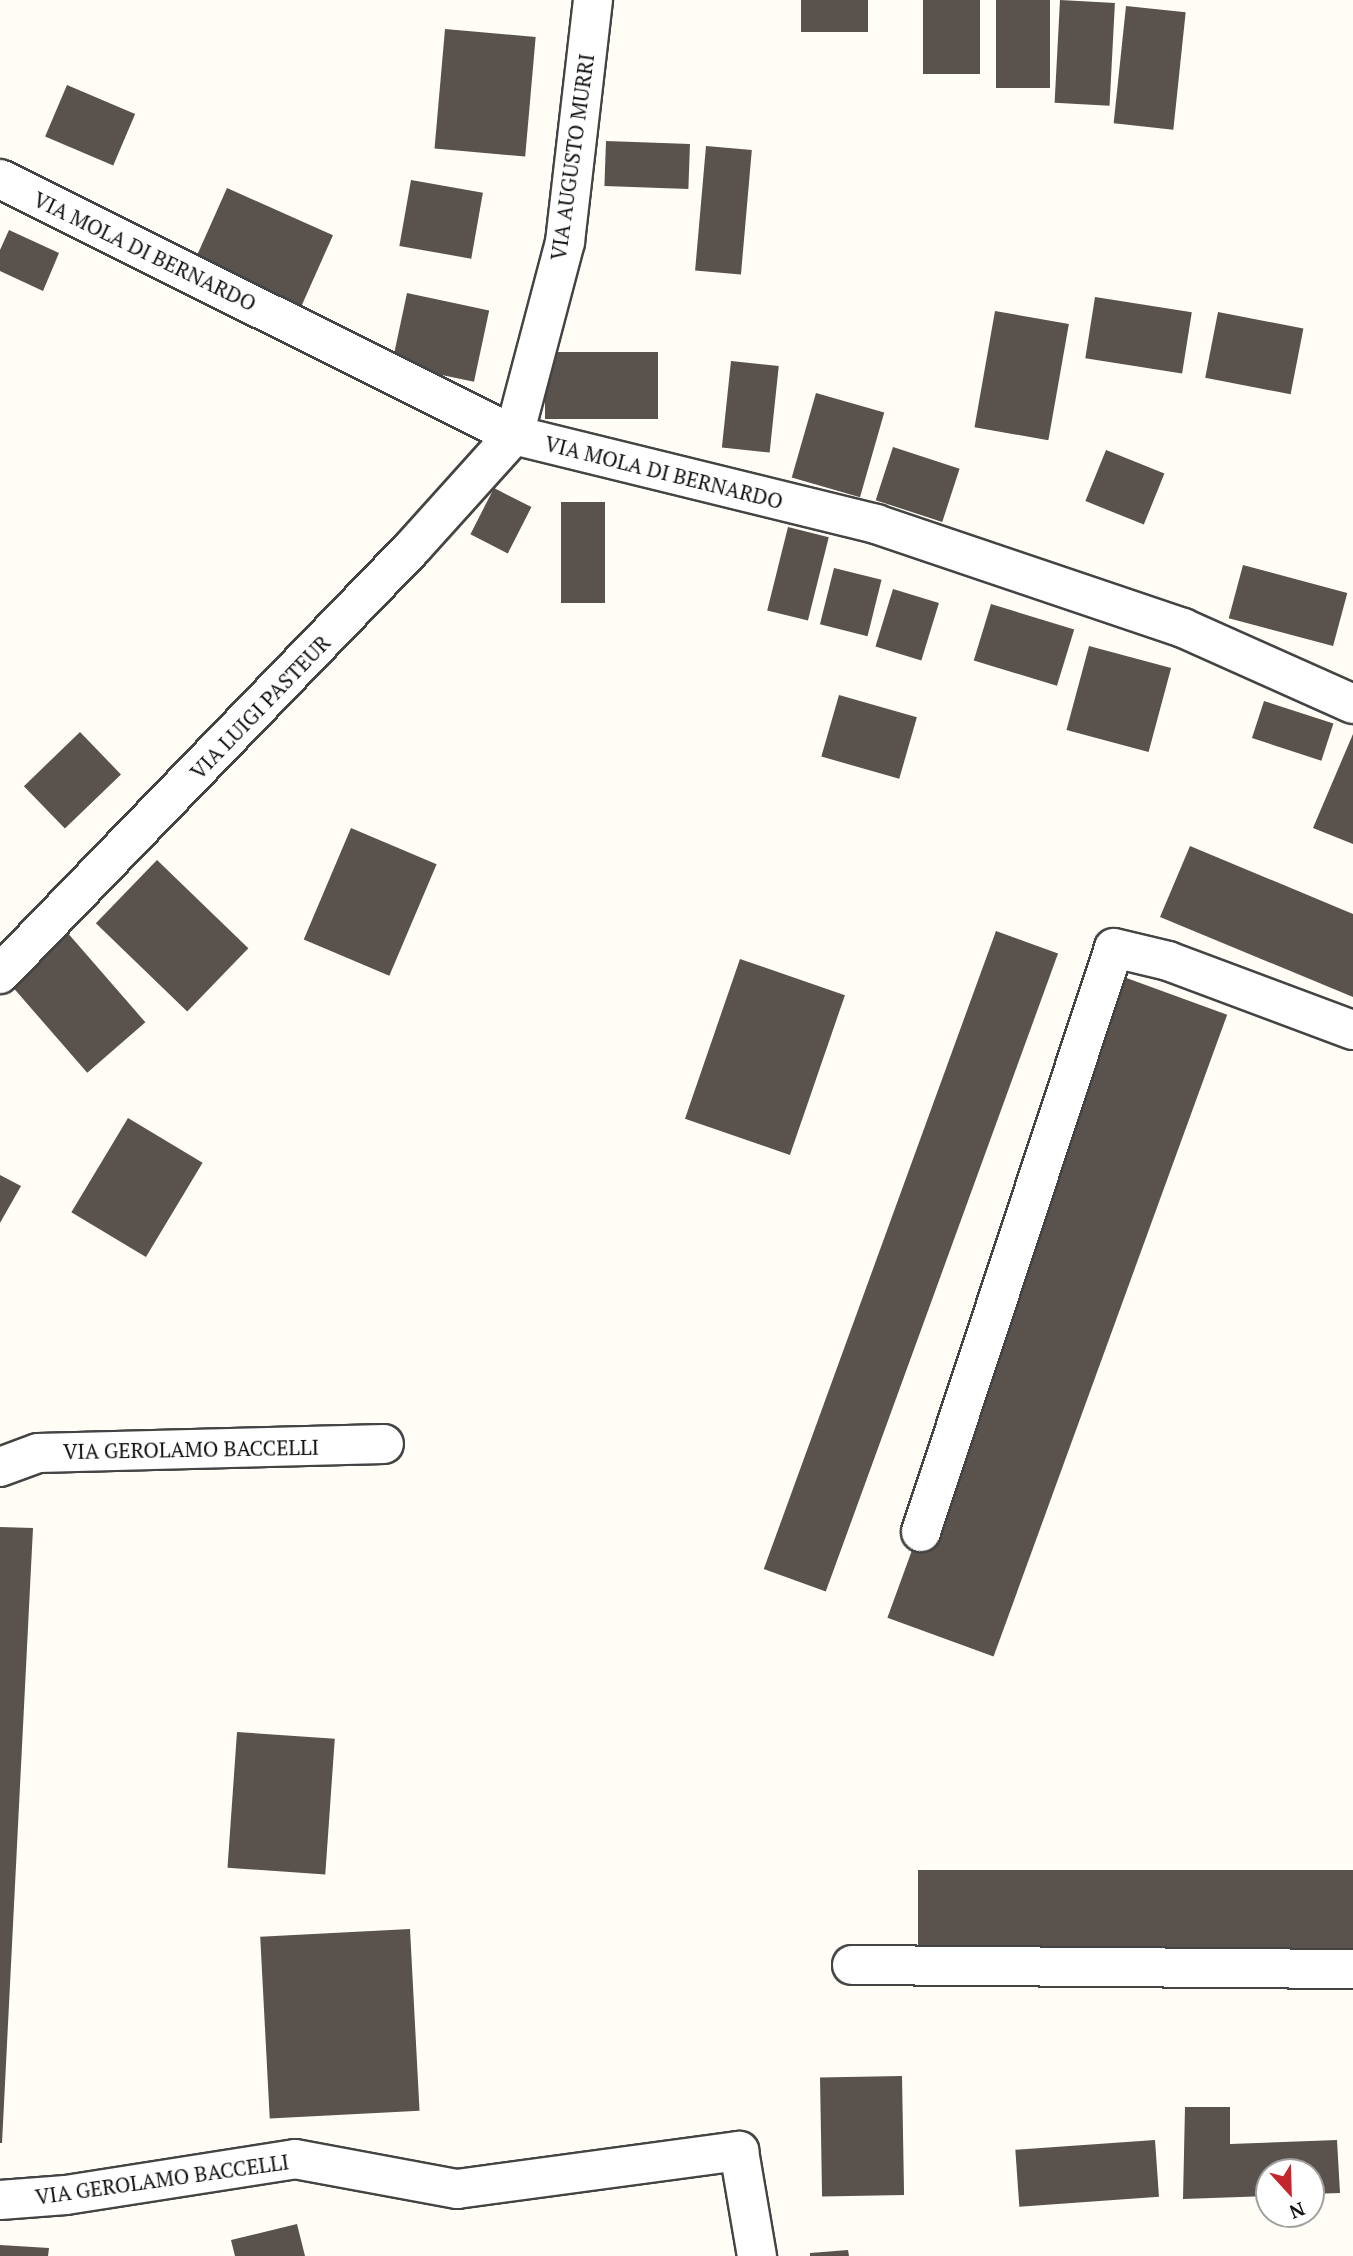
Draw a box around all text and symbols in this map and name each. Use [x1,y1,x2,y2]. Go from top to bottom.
street label: VIA AUGUSTO MURRI [545,52,599,262]
street label: VIA MOLA DI BERNARDO [29,186,261,316]
street label: VIA MOLA DI BERNARDO [542,430,786,514]
street label: VIA LUIGI PASTEUR [185,630,335,784]
street label: VIA GEROLAMO BACCELLI [63,1434,319,1464]
street label: VIA GEROLAMO BACCELLI [33,2149,291,2209]
north arrow [1255,2158,1325,2228]
text: N [1286,2197,1309,2225]

